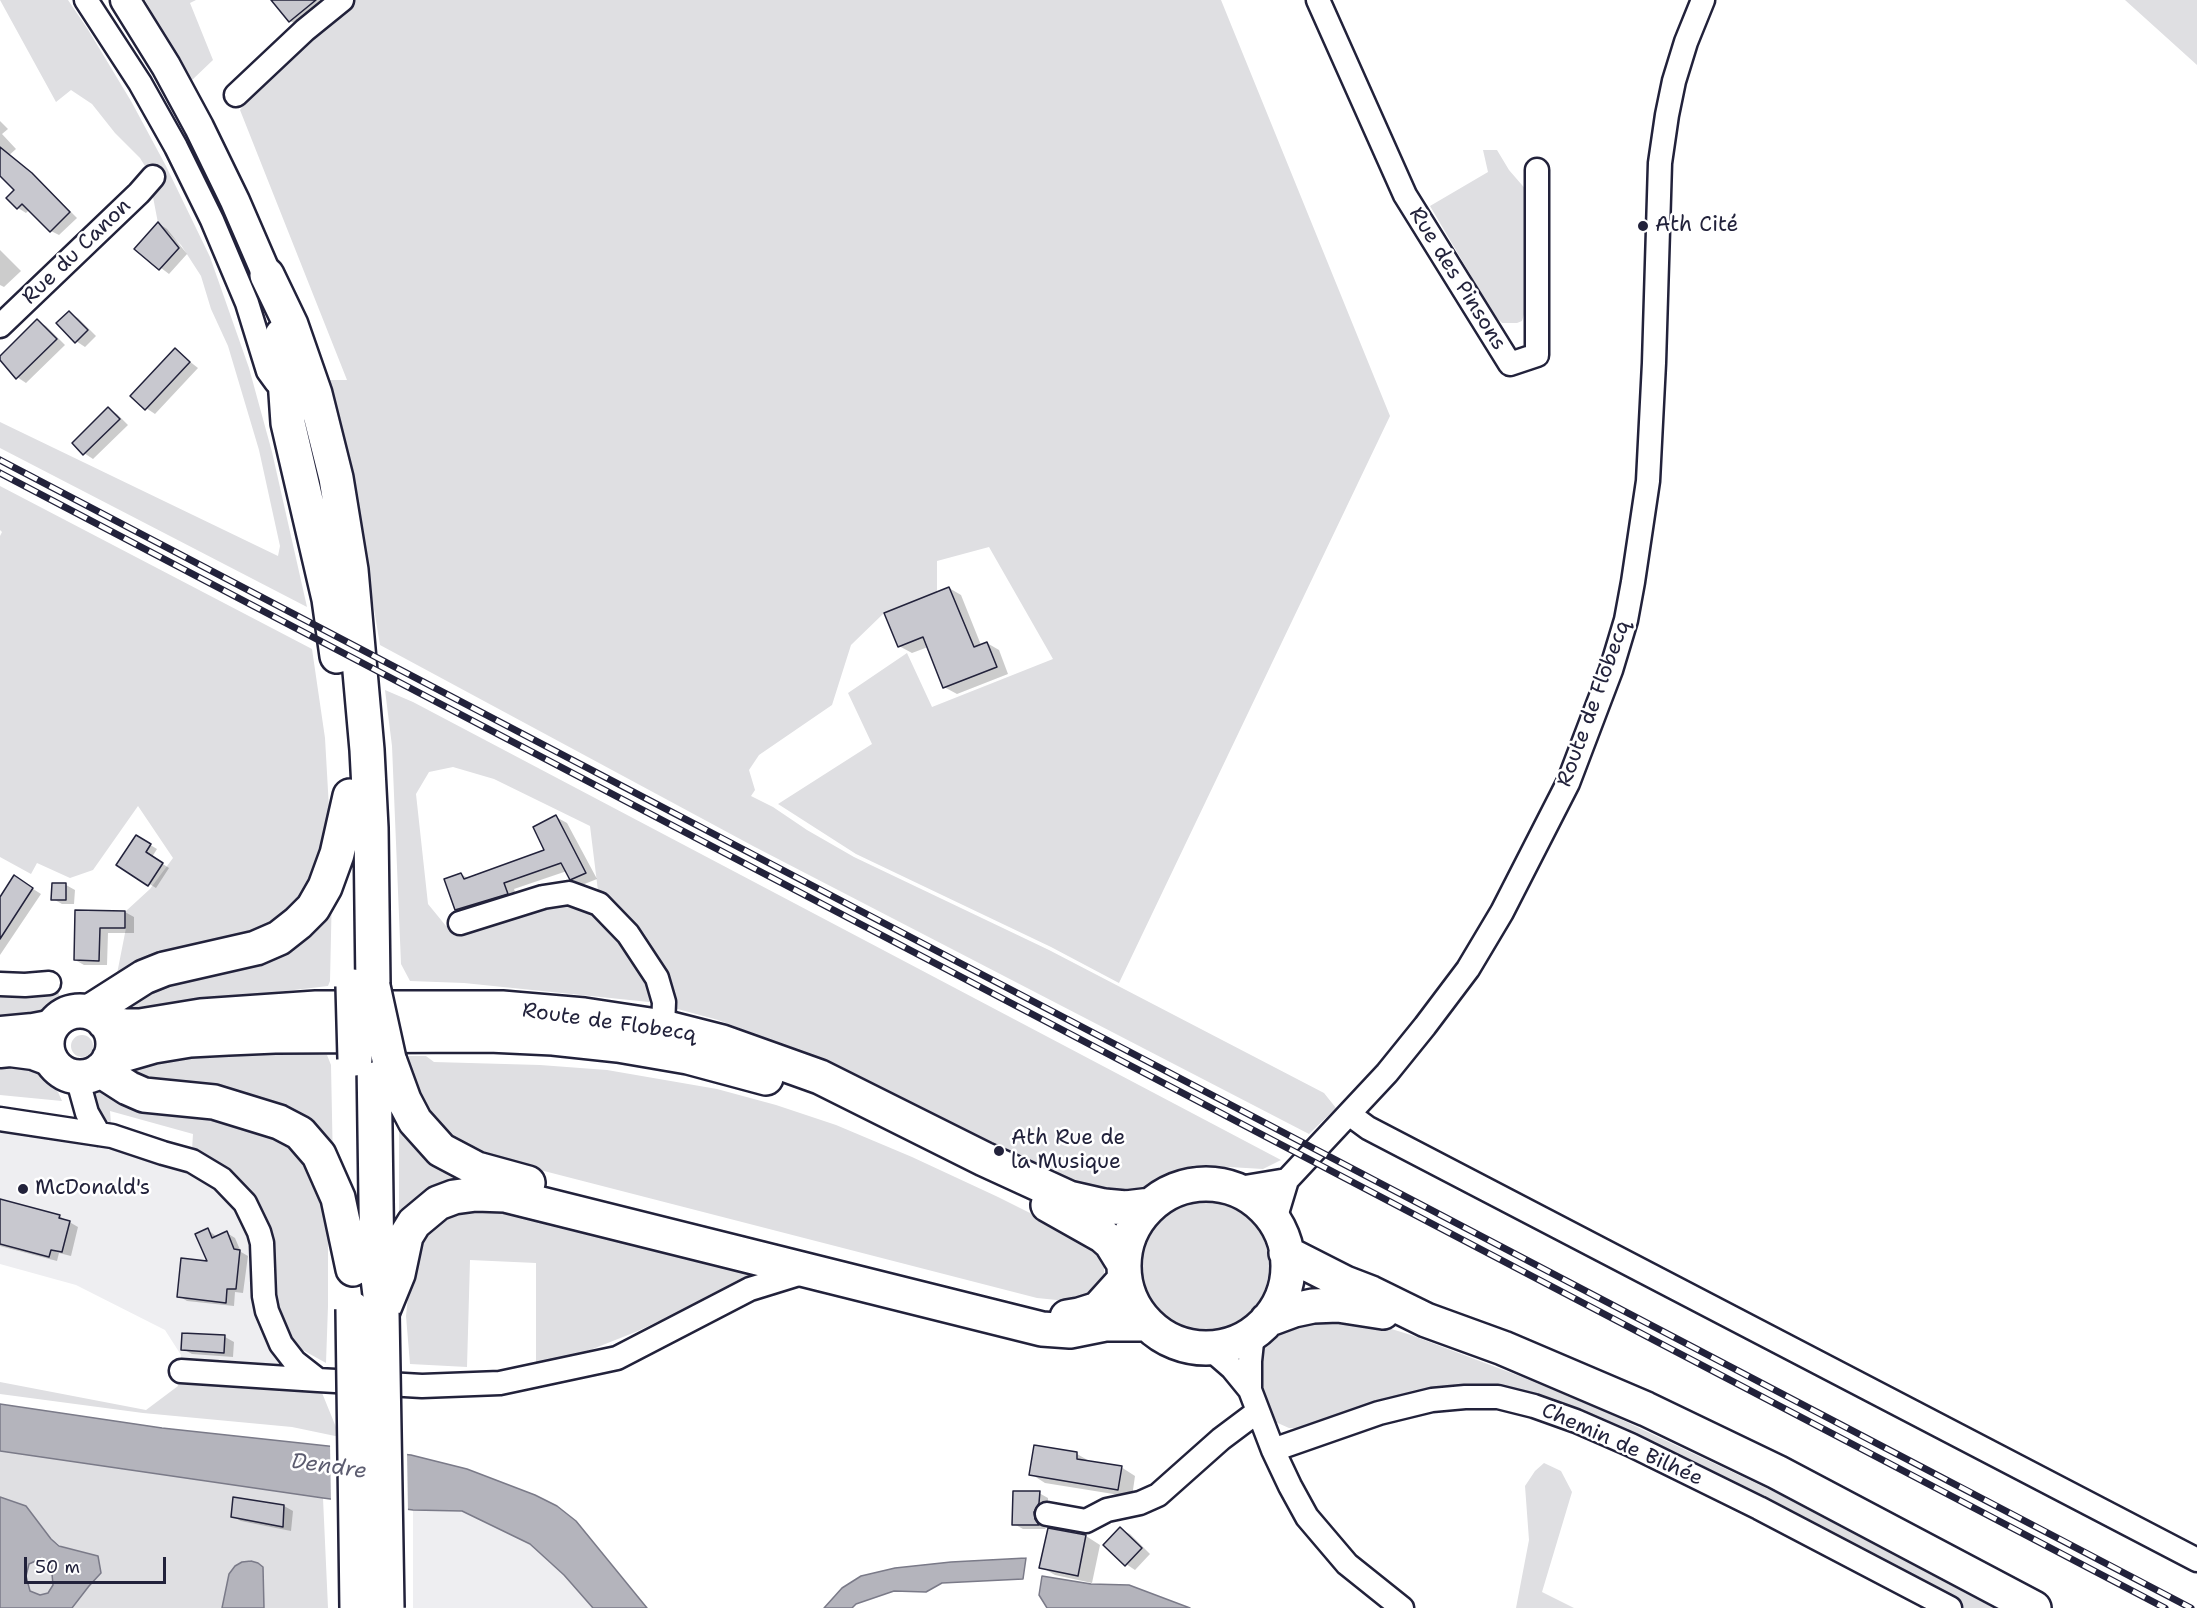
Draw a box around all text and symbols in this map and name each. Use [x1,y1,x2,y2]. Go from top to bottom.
street label: Rue du Canon [17,194,137,310]
street label: Rue des Pinsons [1403,203,1511,355]
place label: Ath Cité [1655,213,1738,239]
marker: Ath Cité [1636,219,1650,233]
street label: Route de Flobecq [1552,617,1636,791]
street label: Route de Flobecq [521,998,697,1048]
place label: Ath Rue de la Musique [1011,1126,1125,1176]
marker: Ath Rue de la Musique [992,1144,1006,1158]
place label: McDonald's [35,1176,150,1202]
marker: McDonald's [16,1182,30,1196]
street label: Chemin de Bilhée [1537,1398,1707,1492]
water label: Dendre [289,1449,369,1485]
scale bar [27,1545,170,1583]
text: 50 m [35,1555,80,1579]

